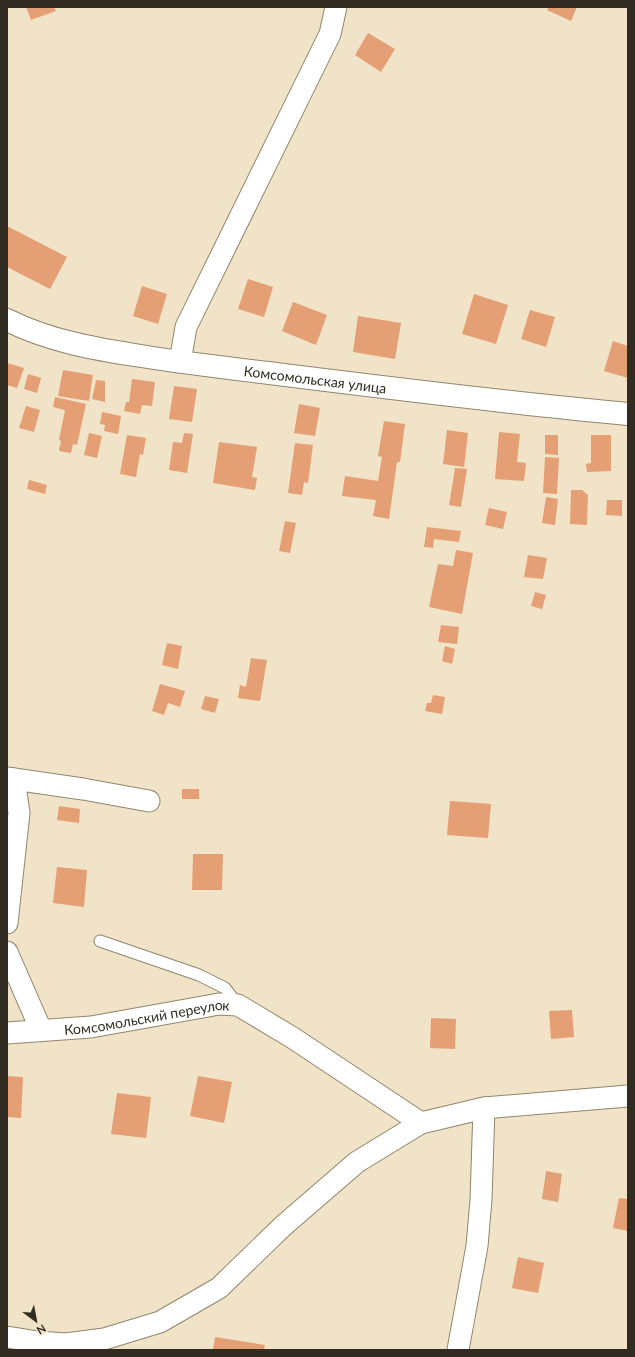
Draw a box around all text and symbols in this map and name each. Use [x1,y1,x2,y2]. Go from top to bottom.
street label: Комсомольская улица [243,362,388,396]
street label: Комсомольский переулок [63,995,231,1037]
north arrow [16,1301,56,1341]
text: N [35,1322,49,1338]

